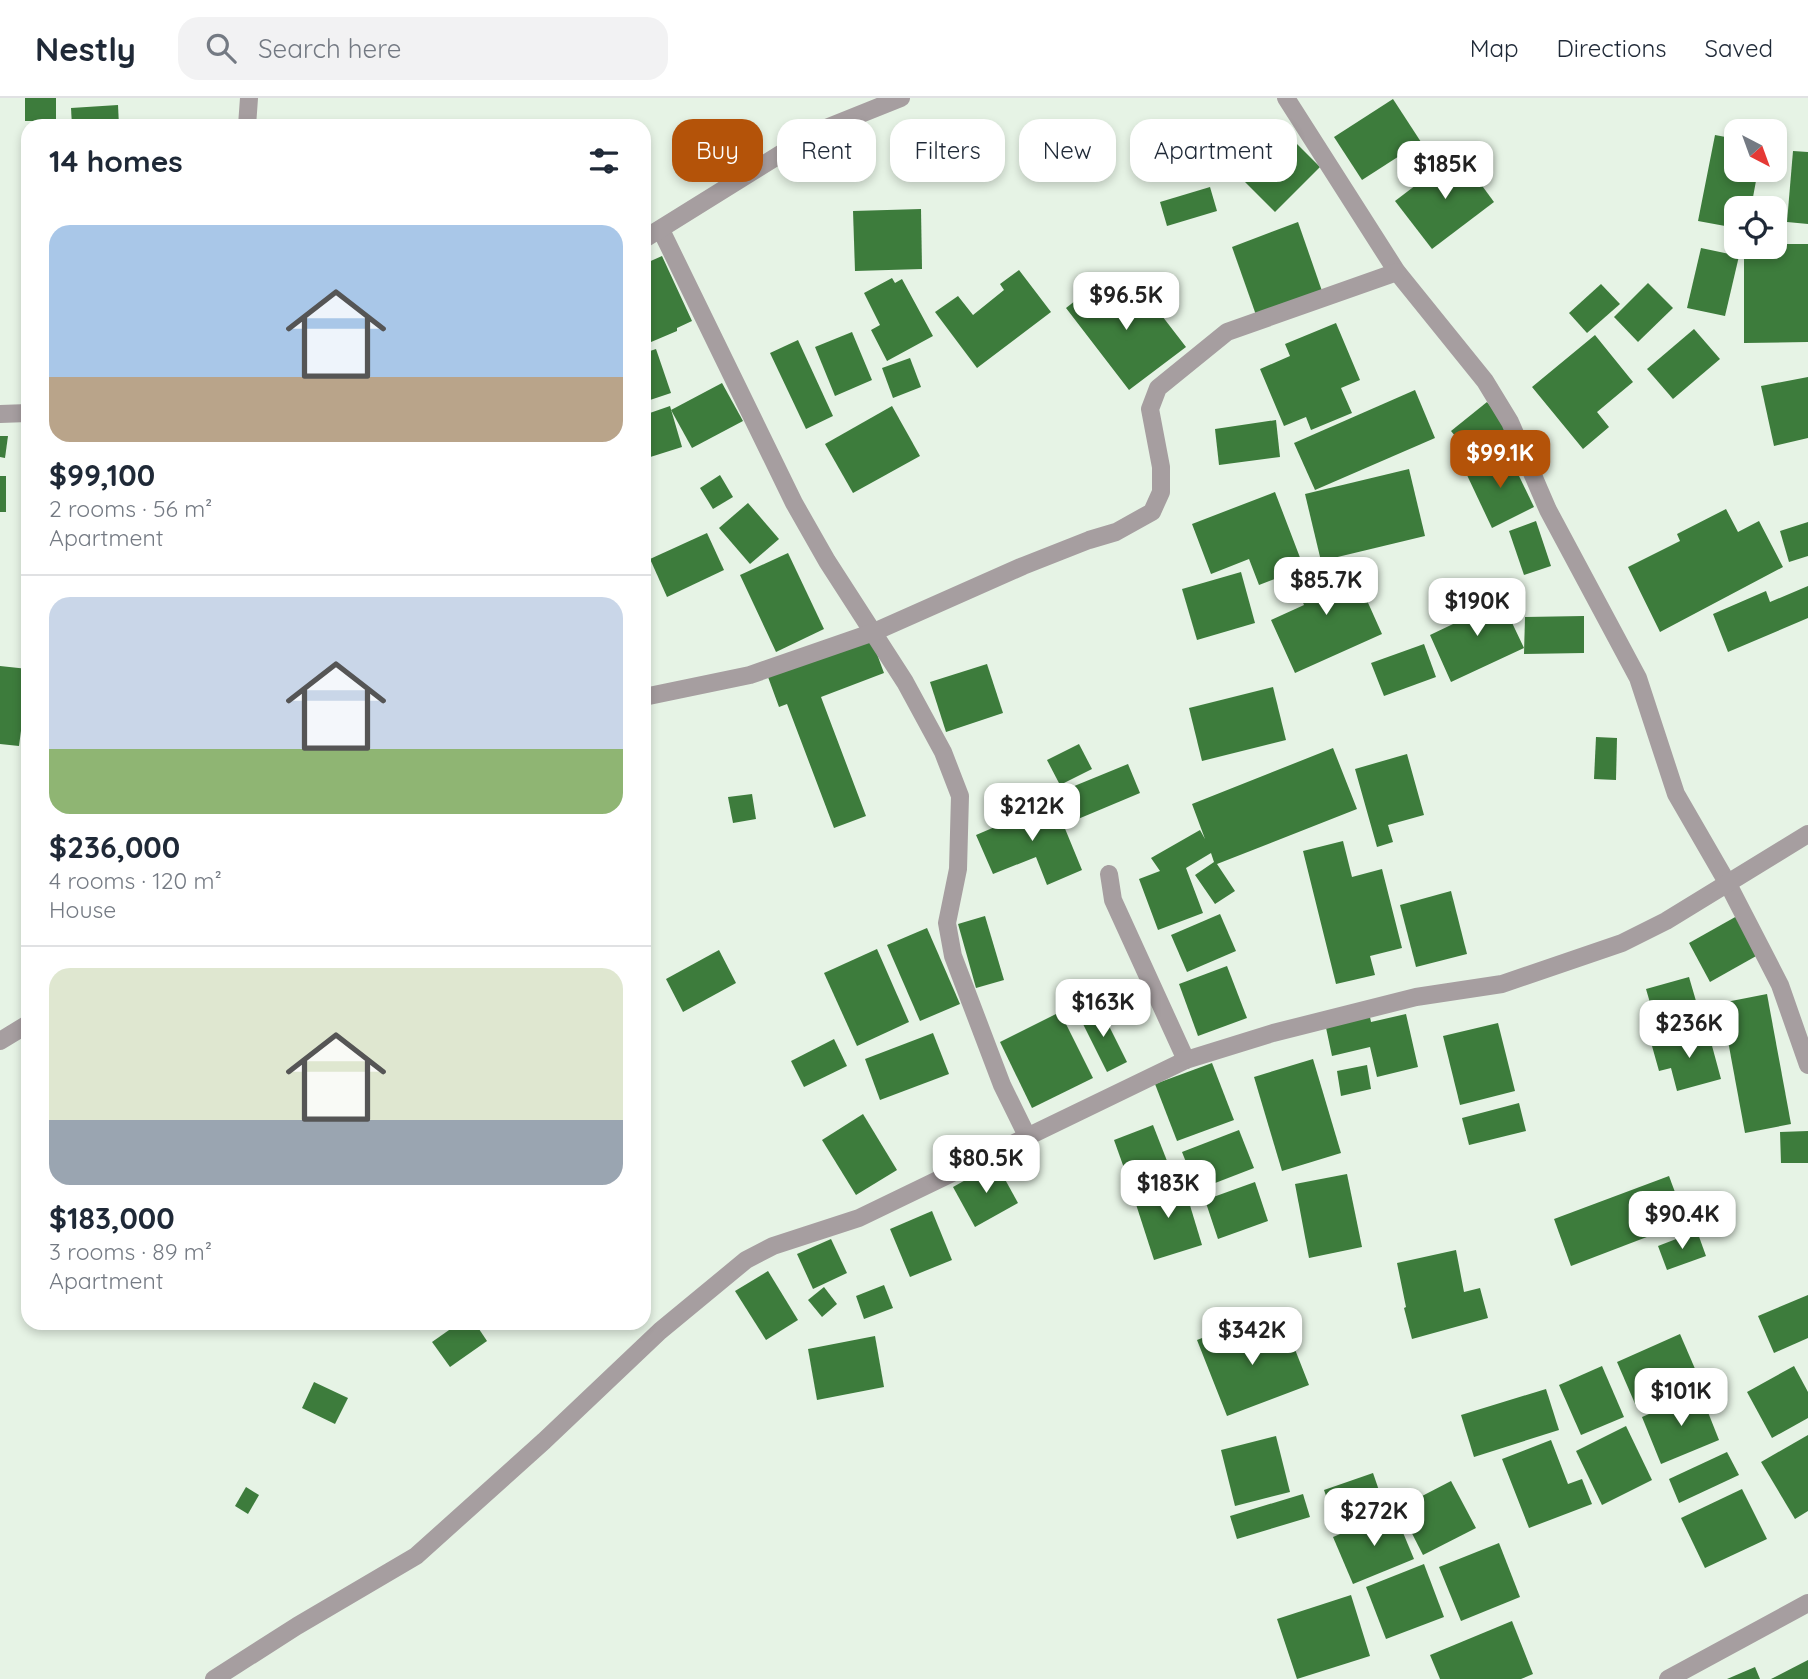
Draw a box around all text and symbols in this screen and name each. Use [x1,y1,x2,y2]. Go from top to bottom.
search box [178,17,668,80]
text: Nestly [35,28,136,69]
icon: search [202,29,240,67]
text: Search here [258,32,401,65]
text: Map [1470,33,1519,63]
text: Directions [1557,33,1667,63]
text: Saved [1705,33,1773,63]
chip: Buy [672,119,763,182]
chip: Rent [777,119,876,182]
chip: Filters [890,119,1005,182]
chip: New [1019,119,1116,182]
chip: Apartment [1130,119,1297,182]
north arrow [1724,119,1787,182]
map controls [1724,119,1787,259]
pin: $185K [1396,141,1494,201]
text: 14 homes [49,142,183,180]
icon: filters [585,142,623,180]
text: $185K [1413,149,1477,178]
button: locate [1724,196,1787,259]
icon: home [273,271,399,397]
pin: $96.5K [1069,272,1183,332]
text: $96.5K [1089,280,1163,309]
pin: $99.1K [1443,430,1557,490]
text: $99.1K [1466,438,1534,467]
text: $99,100 [49,456,155,494]
text: 2 rooms · 56 m² [49,494,212,523]
text: Apartment [49,523,163,552]
pin: $85.7K [1269,558,1383,617]
text: $85.7K [1290,565,1362,594]
pin: $190K [1428,578,1526,638]
text: $190K [1445,586,1509,615]
icon: home [273,643,399,769]
pin: $212K [983,784,1081,843]
text: $212K [1000,791,1064,820]
text: $236,000 [49,828,180,866]
text: 4 rooms · 120 m² [49,866,222,895]
text: House [49,895,116,924]
pin: $163K [1054,979,1152,1039]
text: $163K [1072,987,1134,1016]
pin: $236K [1640,1000,1738,1060]
text: $236K [1656,1008,1722,1037]
icon: home [273,1014,399,1140]
pin: $80.5K [929,1136,1043,1195]
text: $80.5K [949,1143,1023,1172]
pin: $183K [1119,1160,1217,1220]
text: $183K [1137,1168,1199,1197]
pin: $90.4K [1625,1192,1739,1251]
text: $183,000 [49,1199,175,1237]
text: $90.4K [1645,1199,1719,1228]
text: 3 rooms · 89 m² [49,1237,212,1266]
text: Apartment [49,1266,163,1295]
pin: $342K [1203,1308,1301,1367]
text: $342K [1218,1315,1286,1344]
pin: $101K [1632,1368,1730,1428]
text: $101K [1651,1376,1711,1405]
pin: $272K [1325,1488,1423,1548]
text: $272K [1340,1496,1408,1525]

